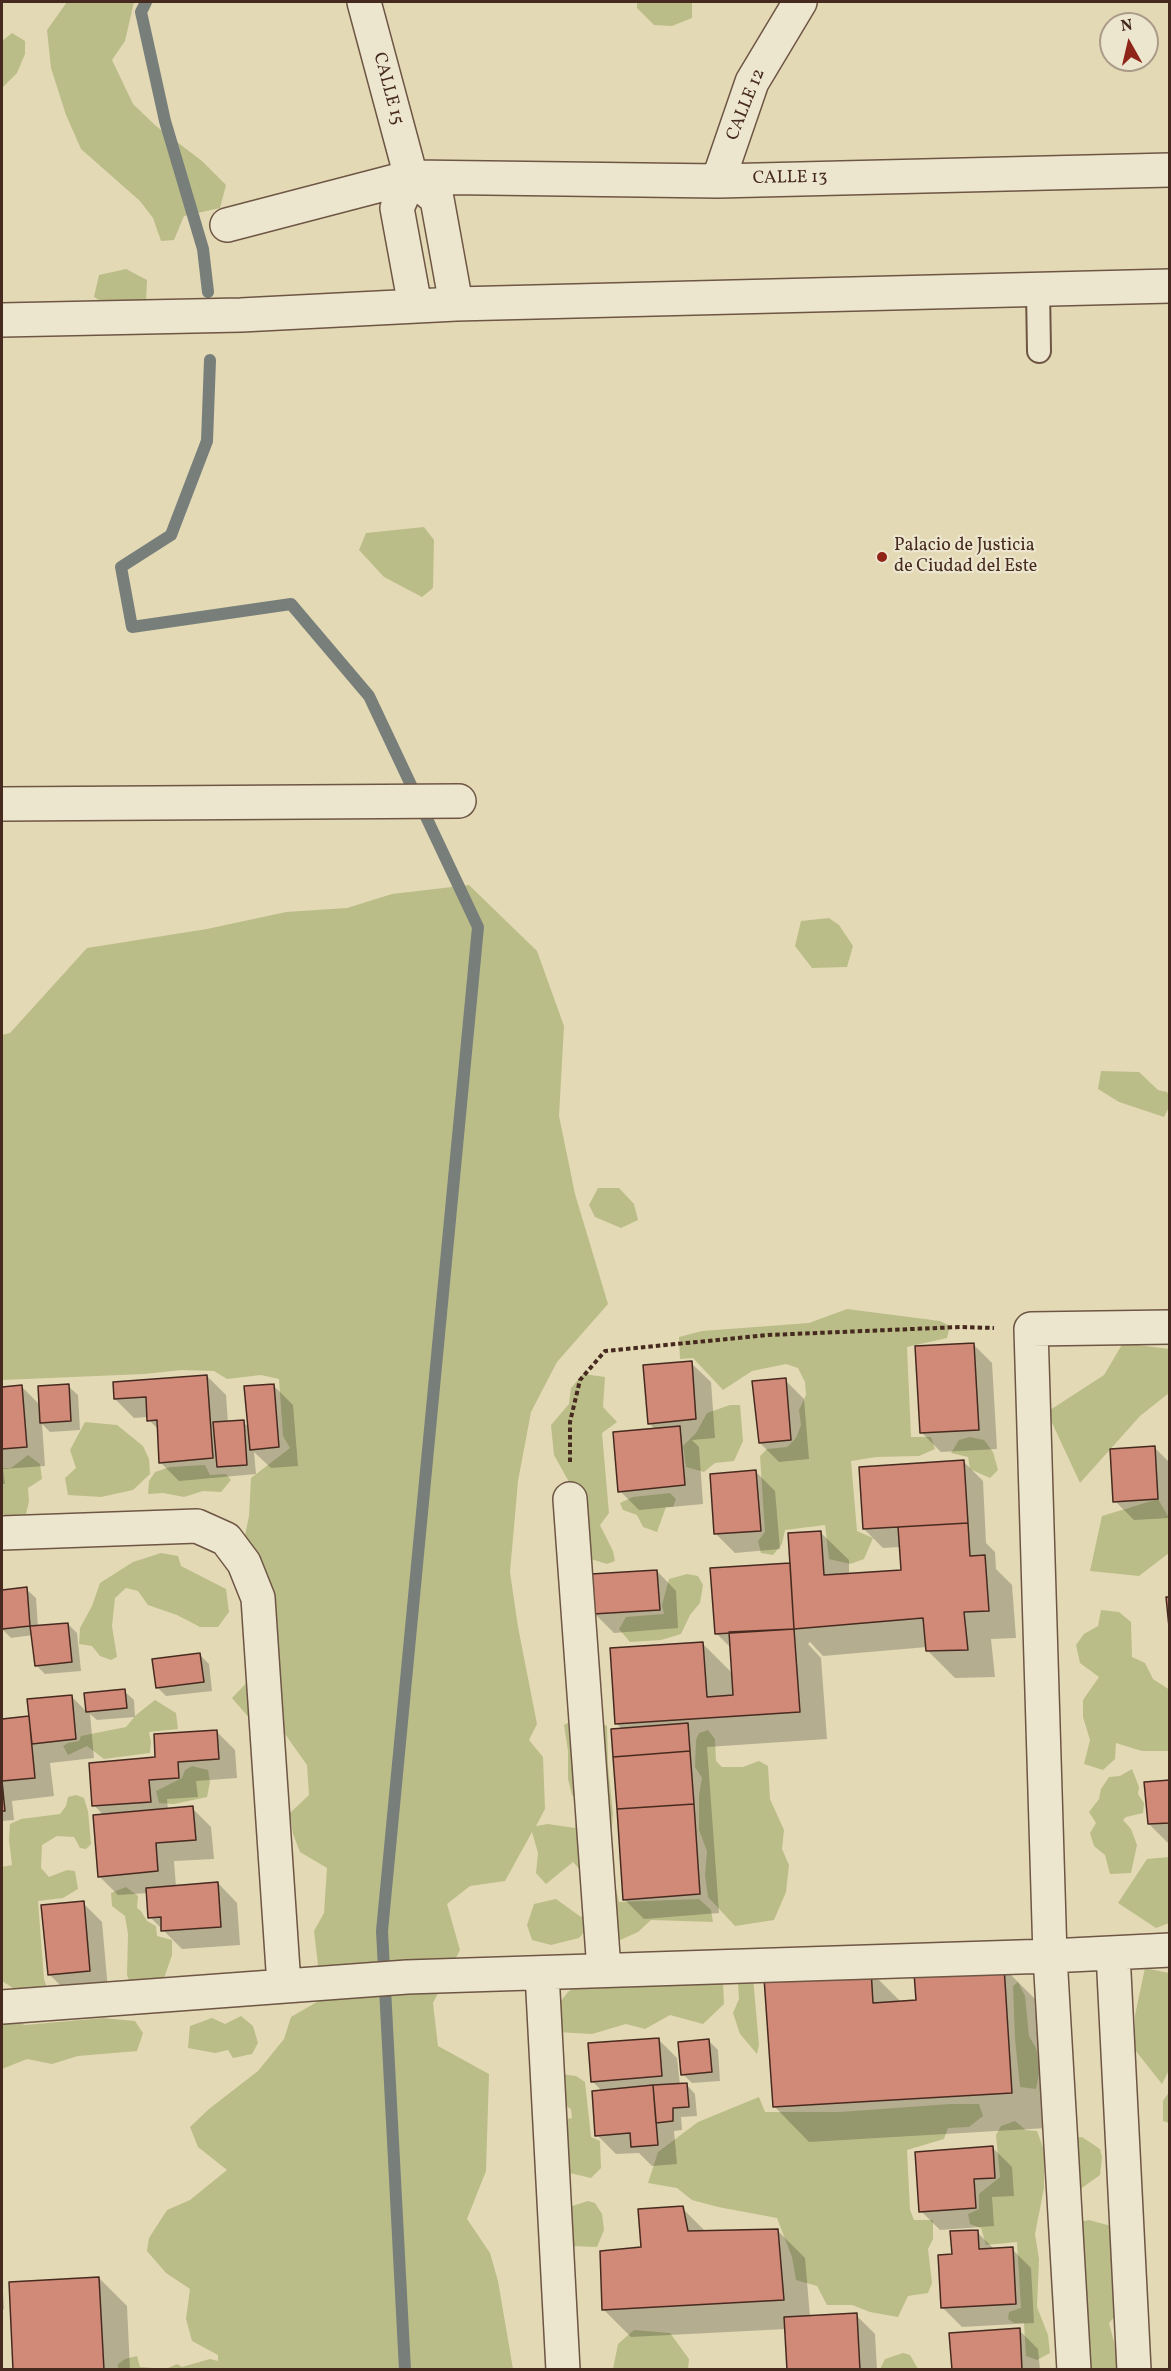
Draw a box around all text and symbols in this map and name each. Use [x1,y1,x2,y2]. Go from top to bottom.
north arrow [1099,12,1159,72]
text: N [1119,14,1134,38]
street label: CALLE 15 [367,50,407,128]
street label: CALLE 12 [723,66,771,144]
street label: CALLE 13 [752,168,828,190]
place label: Palacio de Justicia de Ciudad del Este [894,536,1037,578]
marker: Palacio de Justicia de Ciudad del Este [875,550,889,564]

